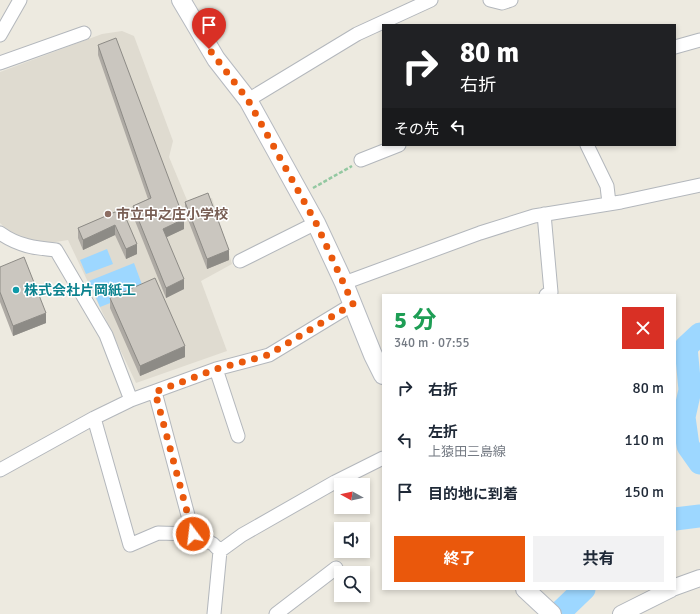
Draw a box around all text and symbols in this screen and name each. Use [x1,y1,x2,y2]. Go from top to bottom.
pin [192,8,226,49]
icon: arrive [198,14,220,36]
text: 80 m [460,36,519,70]
icon: right [394,40,446,92]
text: 右折 [460,74,496,96]
icon: left [447,116,469,138]
text: その先 [394,120,439,138]
place label: 市立中之庄小学校 [116,206,228,223]
marker: 市立中之庄小学校 [103,209,113,219]
place label: 株式会社片岡紙工 [24,282,136,299]
marker: 株式会社片岡紙工 [11,285,21,295]
text: 5 分 [394,305,436,335]
button: close [622,307,664,349]
text: 340 m · 07:55 [394,335,470,351]
icon: right [394,377,416,399]
text: 80 m [633,379,664,397]
text: 右折 [428,381,458,399]
text: 左折 [428,423,458,441]
icon: left [394,429,416,451]
text: 110 m [624,431,664,449]
text: 上猿田三島線 [428,444,506,460]
north arrow [334,478,370,514]
map controls [334,478,370,602]
icon: arrive [394,481,416,503]
text: 150 m [624,483,664,501]
text: 目的地に到着 [428,485,518,503]
position arrow [172,513,214,555]
button: sound [334,522,370,558]
button: 終了 [394,536,525,582]
button: 共有 [533,536,664,582]
button: search [334,566,370,602]

